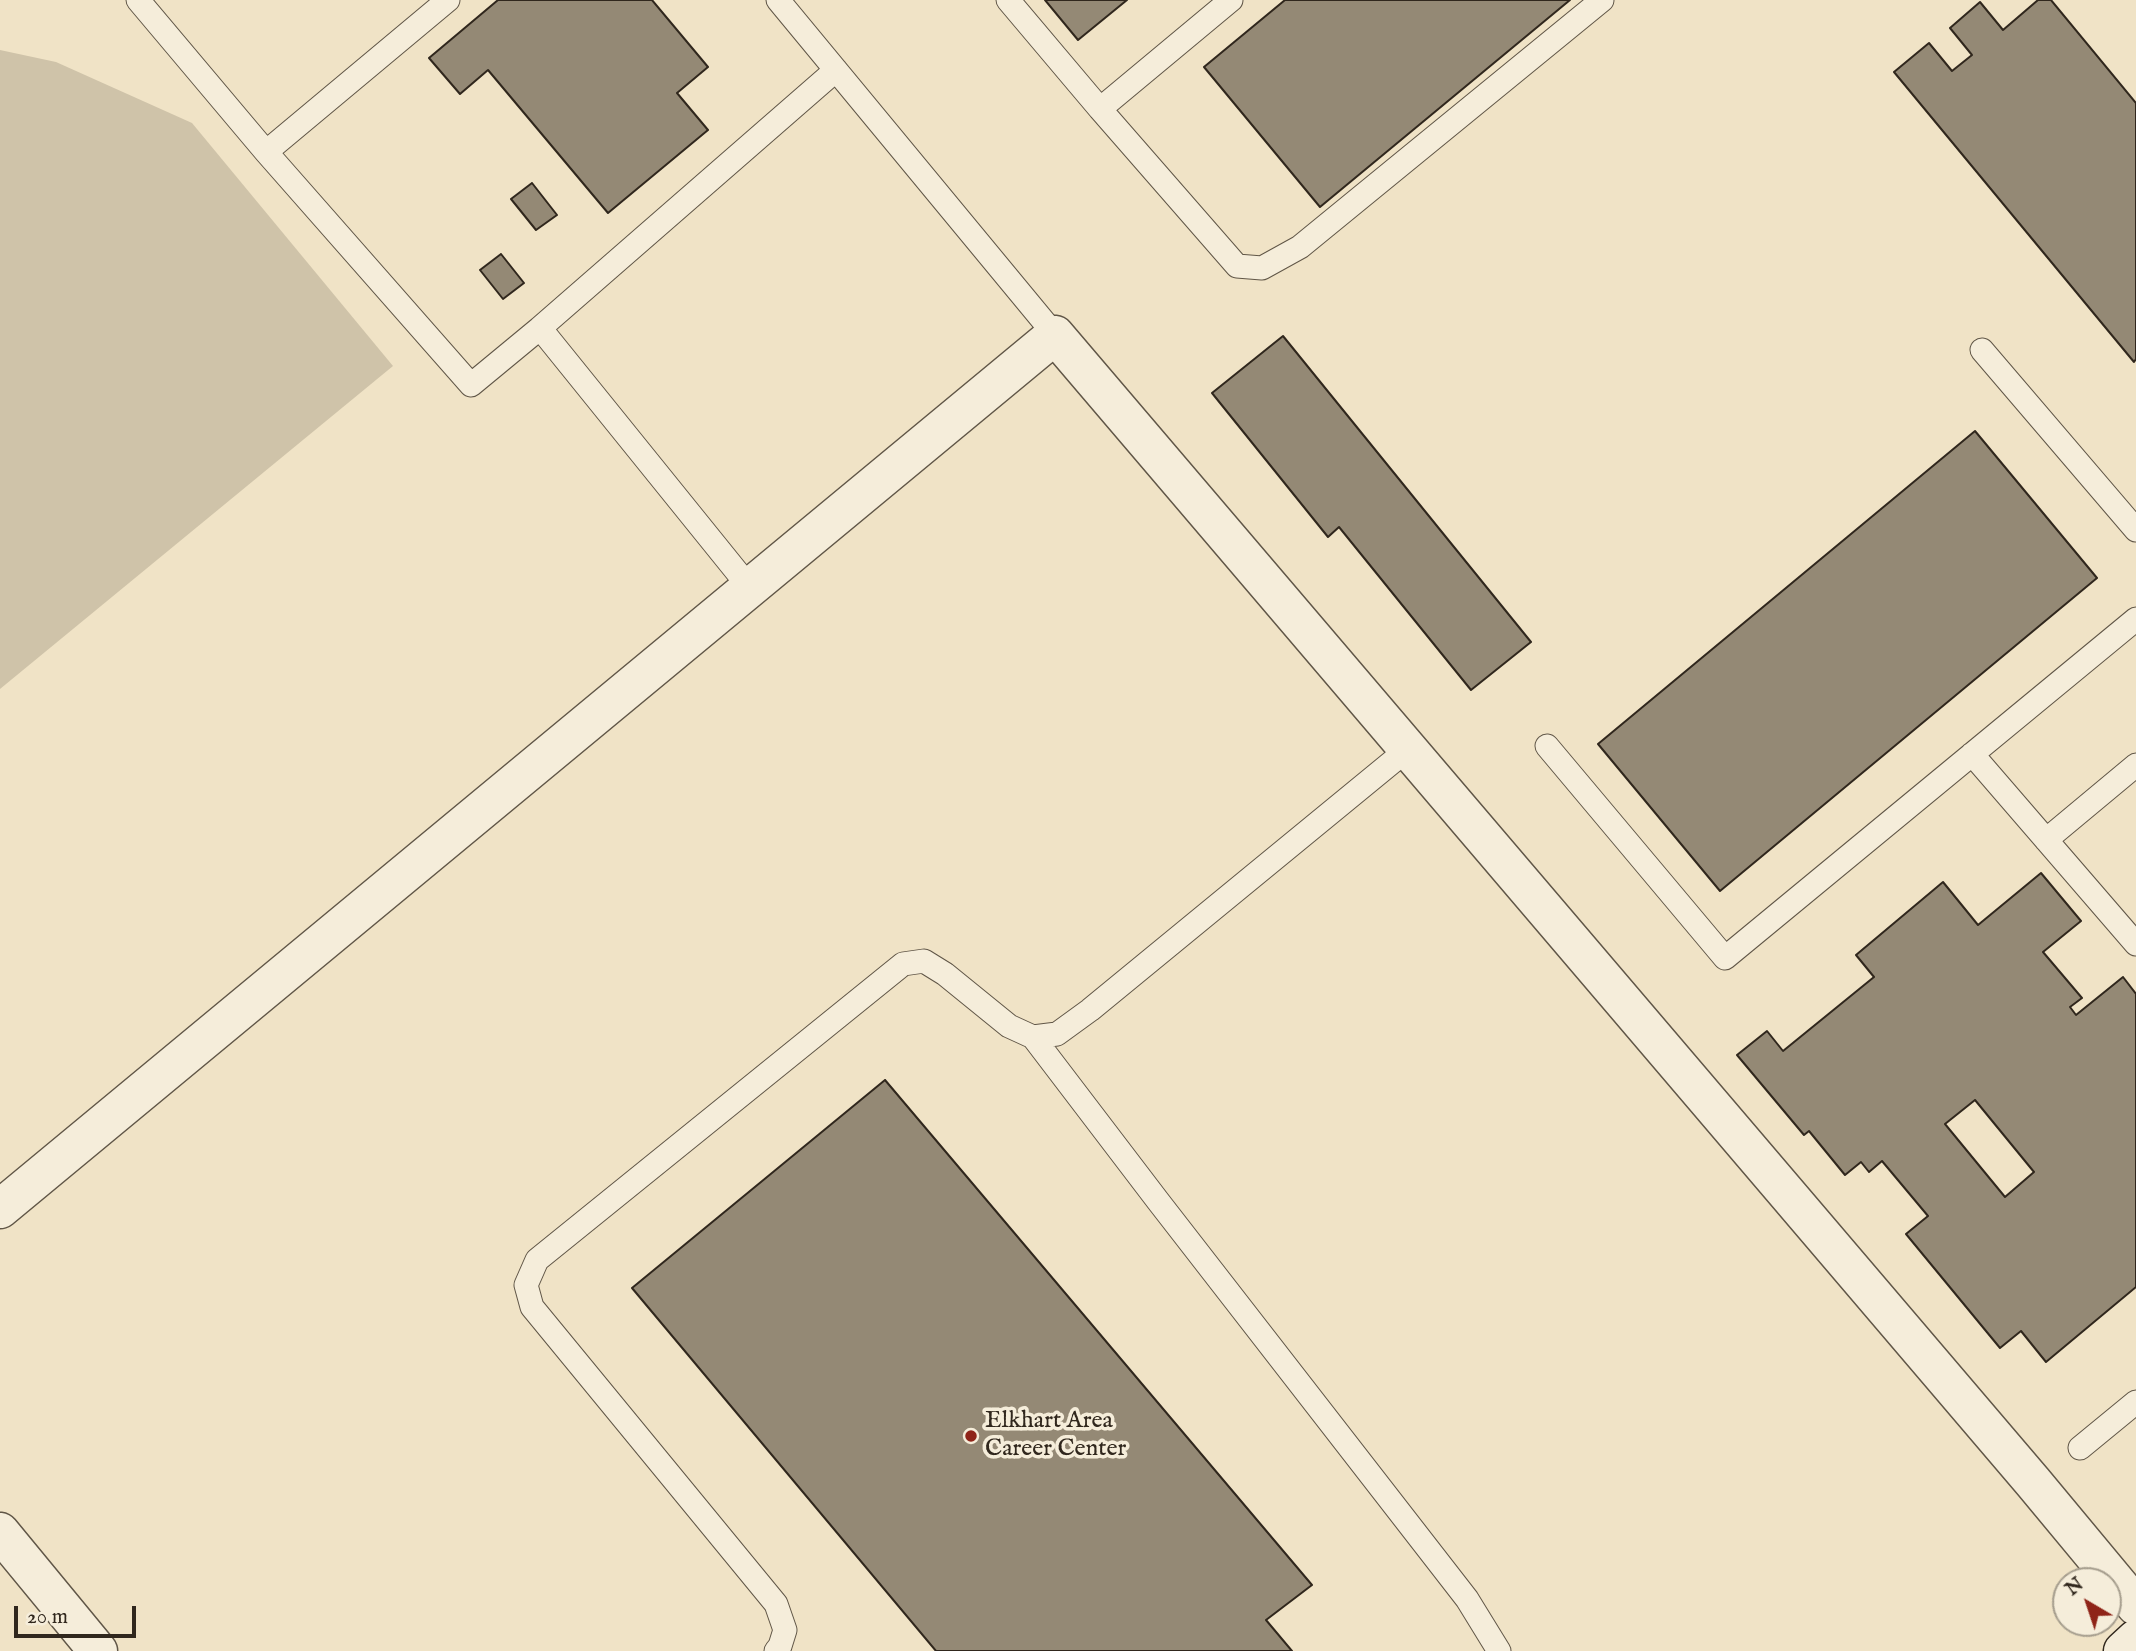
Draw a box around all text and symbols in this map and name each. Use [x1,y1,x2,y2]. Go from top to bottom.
place label: Elkhart Area Career Center [985,1408,1126,1464]
marker: Elkhart Area Career Center [963,1428,979,1444]
north arrow [2052,1567,2122,1637]
text: N [2061,1573,2089,1602]
scale bar [18,1592,140,1636]
text: 20 m [27,1604,68,1631]

